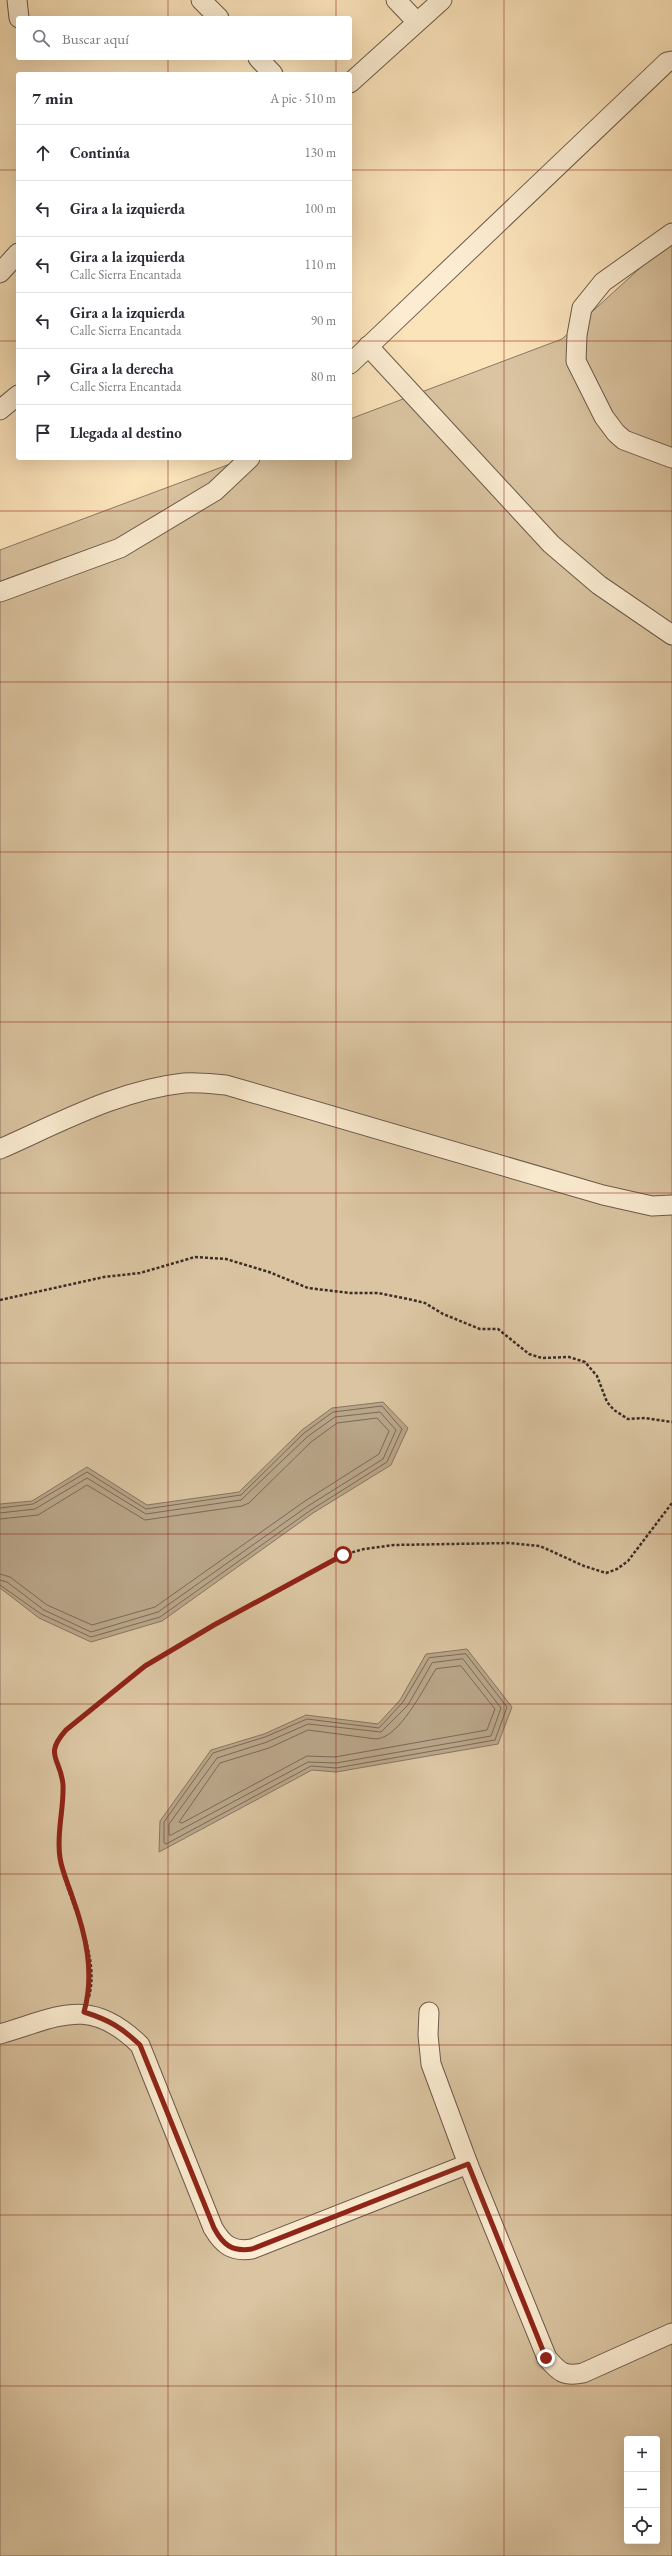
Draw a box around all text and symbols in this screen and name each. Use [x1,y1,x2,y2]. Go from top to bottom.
search box [16,16,352,60]
icon: search [30,27,52,49]
text: Buscar aquí [62,29,129,48]
text: 7 min [32,87,73,109]
text: A pie · 510 m [270,90,336,107]
icon: ahead [32,142,54,164]
text: Continúa [70,143,130,162]
text: 130 m [305,144,336,161]
icon: left [32,198,54,220]
text: Gira a la izquierda [70,199,185,218]
text: 100 m [305,200,336,217]
text: Gira a la izquierda [70,247,185,266]
icon: left [32,254,54,276]
text: 110 m [305,256,336,273]
text: Calle Sierra Encantada [70,266,181,283]
text: Gira a la izquierda [70,303,185,322]
icon: left [32,310,54,332]
text: 90 m [311,312,336,329]
text: Calle Sierra Encantada [70,322,181,339]
text: Gira a la derecha [70,359,174,378]
icon: right [32,366,54,388]
text: 80 m [311,368,336,385]
text: Calle Sierra Encantada [70,378,181,395]
icon: arrive [32,422,54,444]
text: Llegada al destino [70,423,182,442]
route start [334,1546,352,1564]
route end [537,2349,555,2367]
map controls [624,2436,660,2544]
button: + [624,2436,660,2472]
button: − [624,2472,660,2508]
button: locate [624,2508,660,2544]

